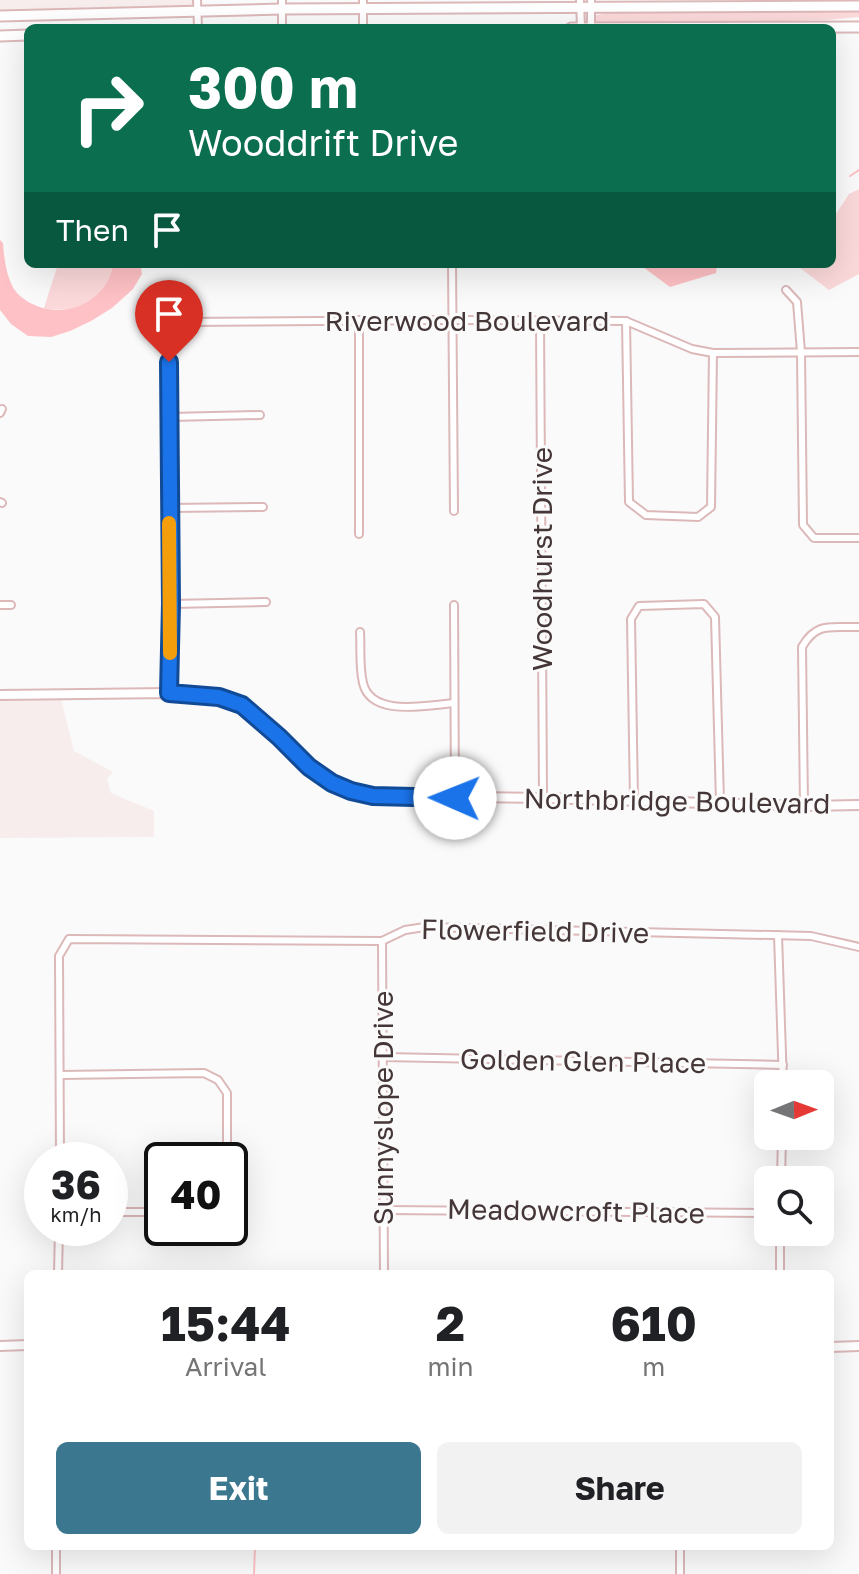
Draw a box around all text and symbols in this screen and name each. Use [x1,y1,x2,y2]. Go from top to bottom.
text: 300 m [188,53,358,120]
icon: right [56,56,160,160]
text: Wooddrift Drive [188,121,458,164]
icon: arrive [145,208,189,252]
text: Then [56,212,129,248]
pin [135,280,203,362]
icon: arrive [147,292,191,336]
street label: Riverwood Boulevard [325,304,610,337]
street label: Woodhurst Drive [525,447,558,671]
position arrow [413,756,497,840]
street label: Northbridge Boulevard [523,781,831,820]
street label: Flowerfield Drive [421,912,649,949]
street label: Sunnyslope Drive [366,991,399,1225]
street label: Golden Glen Place [460,1042,706,1079]
north arrow [754,1070,834,1150]
map controls [754,1070,834,1246]
speed limit sign: 40 [144,1142,248,1246]
text: 36 [51,1160,101,1208]
button: search [754,1166,834,1246]
street label: Meadowcroft Place [447,1192,705,1229]
text: km/h [51,1202,101,1226]
text: 15:44 [161,1294,290,1352]
text: 2 [436,1294,465,1352]
text: 610 [611,1294,697,1352]
text: Arrival [185,1351,266,1382]
text: min [428,1351,473,1382]
text: m [642,1351,665,1382]
button: Exit [56,1442,421,1534]
button: Share [437,1442,802,1534]

